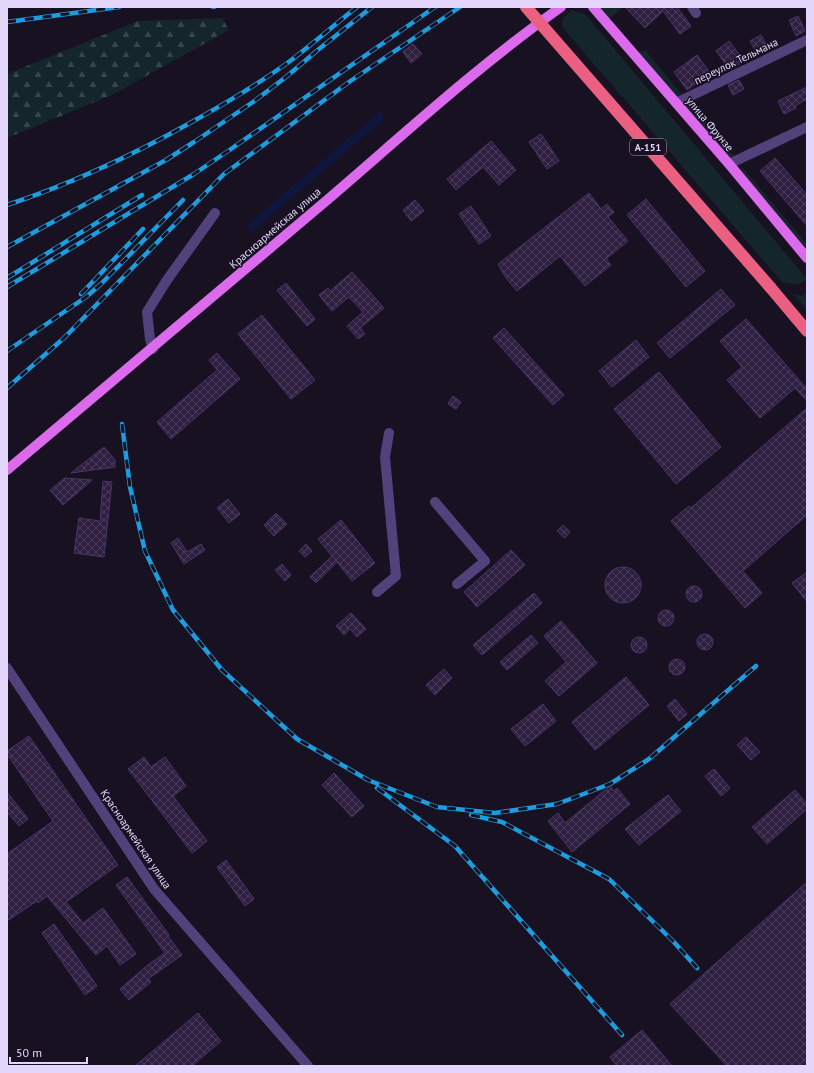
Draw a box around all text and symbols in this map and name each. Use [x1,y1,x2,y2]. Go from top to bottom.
street label: переулок Тельмана [692,35,780,87]
street label: улица Фрунзе [683,94,737,154]
road number: А-151 [630,139,666,155]
street label: Красноармейская улица [226,184,324,272]
street label: Красноармейская улица [98,787,174,891]
scale bar [10,1039,87,1065]
text: 50 m [16,1045,42,1060]

